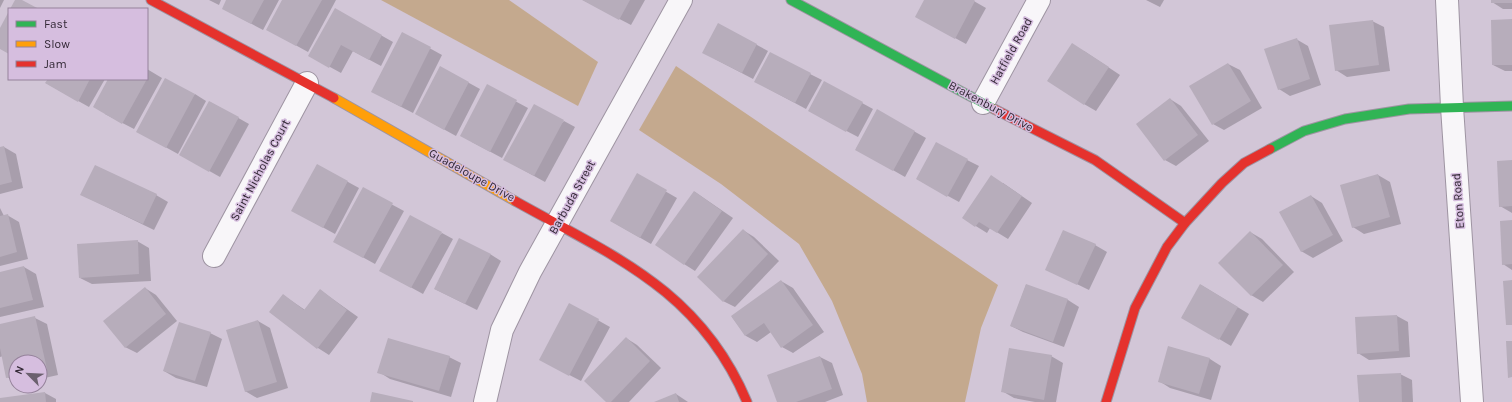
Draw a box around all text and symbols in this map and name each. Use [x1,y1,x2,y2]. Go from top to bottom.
legend [8,8,148,80]
street label: Hatfield Road [987,15,1035,87]
text: Fast [44,17,68,31]
text: Slow [44,37,70,51]
text: Jam [44,57,67,71]
street label: Brakenbury Drive [946,78,1036,134]
street label: Saint Nicholas Court [227,116,293,223]
street label: Guadeloupe Drive [427,146,517,204]
street label: Barbuda Street [546,157,598,236]
street label: Eton Road [1449,173,1467,229]
north arrow [8,354,48,394]
text: N [12,364,27,376]

